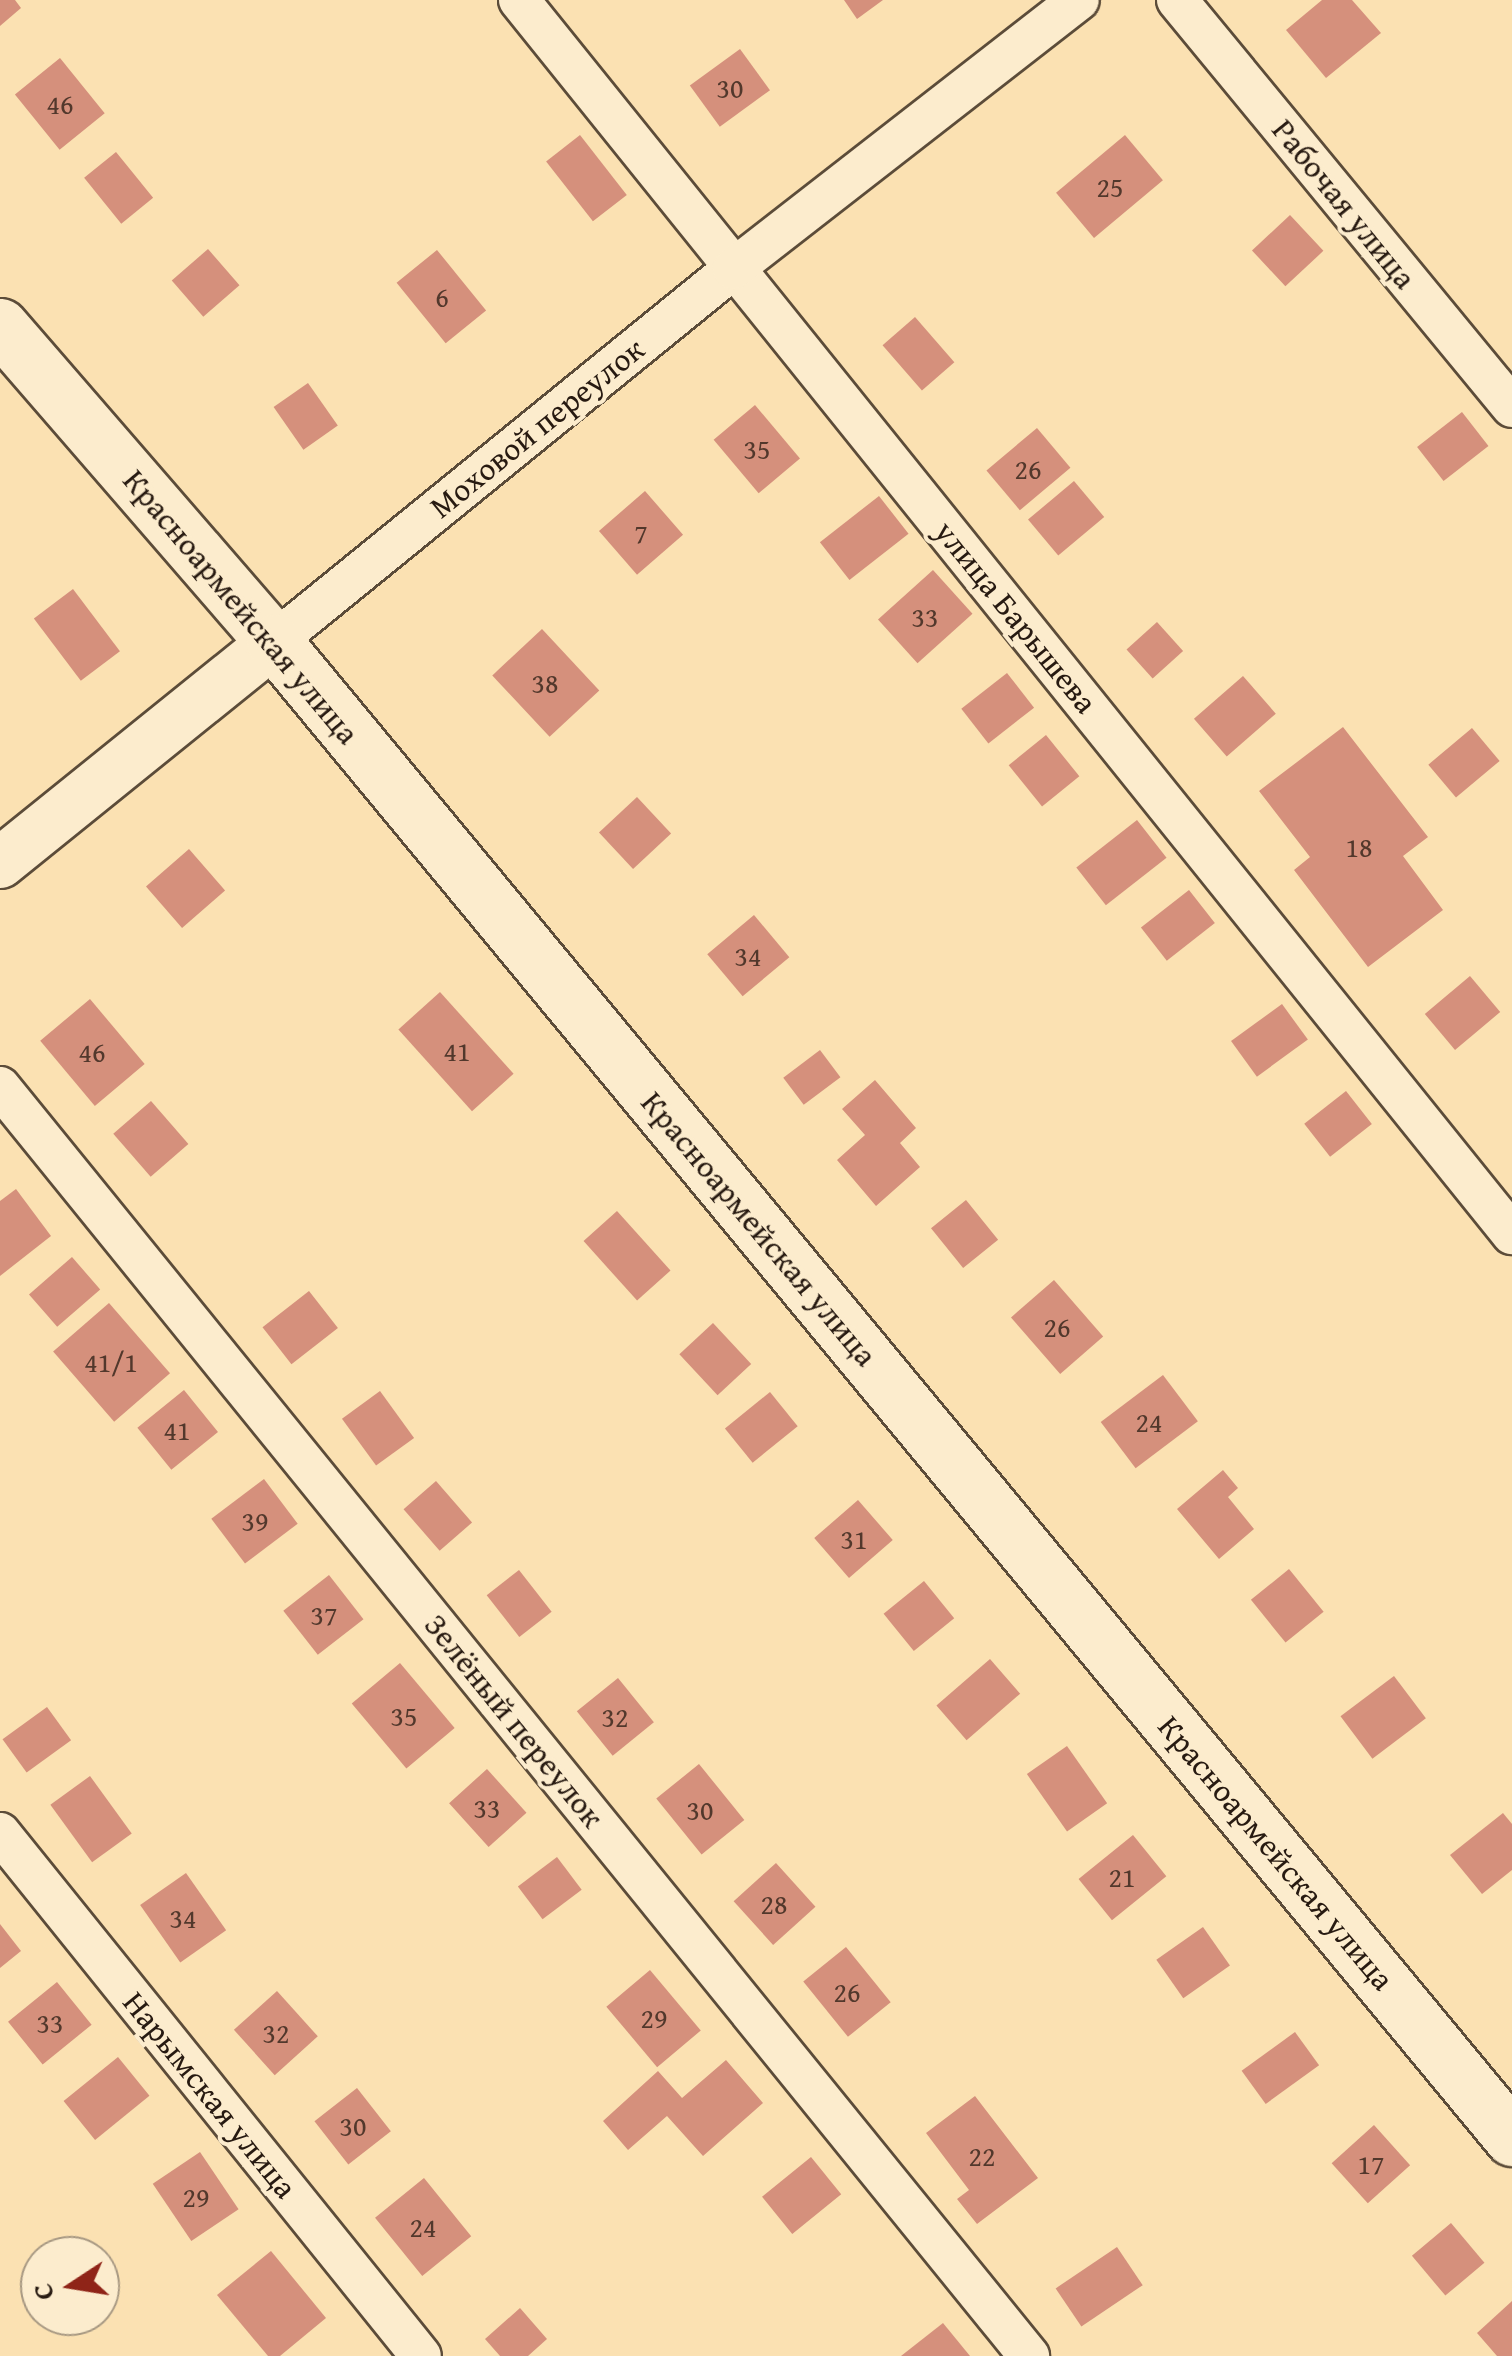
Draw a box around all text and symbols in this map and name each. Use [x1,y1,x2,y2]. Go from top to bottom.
house number: 30 [717,71,743,105]
house number: 46 [47,87,73,121]
street label: Рабочая улица [1264,111,1424,297]
house number: 25 [1097,170,1123,204]
house number: 6 [435,280,449,314]
street label: Моховой переулок [422,330,652,526]
house number: 35 [744,432,770,466]
house number: 26 [1015,452,1041,486]
street label: Красноармейская улица [115,462,367,752]
street label: улица Барышева [927,513,1105,721]
house number: 7 [634,516,648,550]
house number: 33 [912,600,938,634]
house number: 38 [532,666,558,700]
house number: 18 [1346,830,1372,864]
house number: 34 [735,939,761,973]
house number: 41 [444,1034,470,1068]
house number: 46 [79,1035,105,1069]
street label: Красноармейская улица [633,1084,885,1374]
house number: 26 [1044,1310,1070,1344]
house number: 41/1 [84,1345,138,1379]
house number: 24 [1136,1405,1162,1439]
house number: 41 [164,1413,190,1447]
house number: 39 [242,1504,268,1538]
house number: 31 [841,1522,867,1556]
house number: 37 [311,1598,337,1632]
street label: Зелёный переулок [416,1607,612,1835]
house number: 35 [391,1699,417,1733]
house number: 32 [602,1700,628,1734]
street label: Красноармейская улица [1150,1708,1402,1998]
house number: 33 [474,1791,500,1825]
house number: 30 [687,1793,713,1827]
house number: 21 [1109,1860,1135,1894]
house number: 28 [761,1887,787,1921]
house number: 34 [170,1901,196,1935]
house number: 26 [834,1975,860,2009]
street label: Нарымская улица [115,1984,305,2206]
house number: 29 [641,2001,667,2035]
house number: 33 [37,2006,63,2040]
house number: 32 [263,2016,289,2050]
house number: 30 [340,2109,366,2143]
house number: 22 [969,2139,995,2173]
house number: 17 [1358,2147,1384,2181]
house number: 29 [183,2180,209,2214]
house number: 24 [410,2210,436,2244]
north arrow [20,2236,120,2336]
text: С [20,2280,64,2304]

